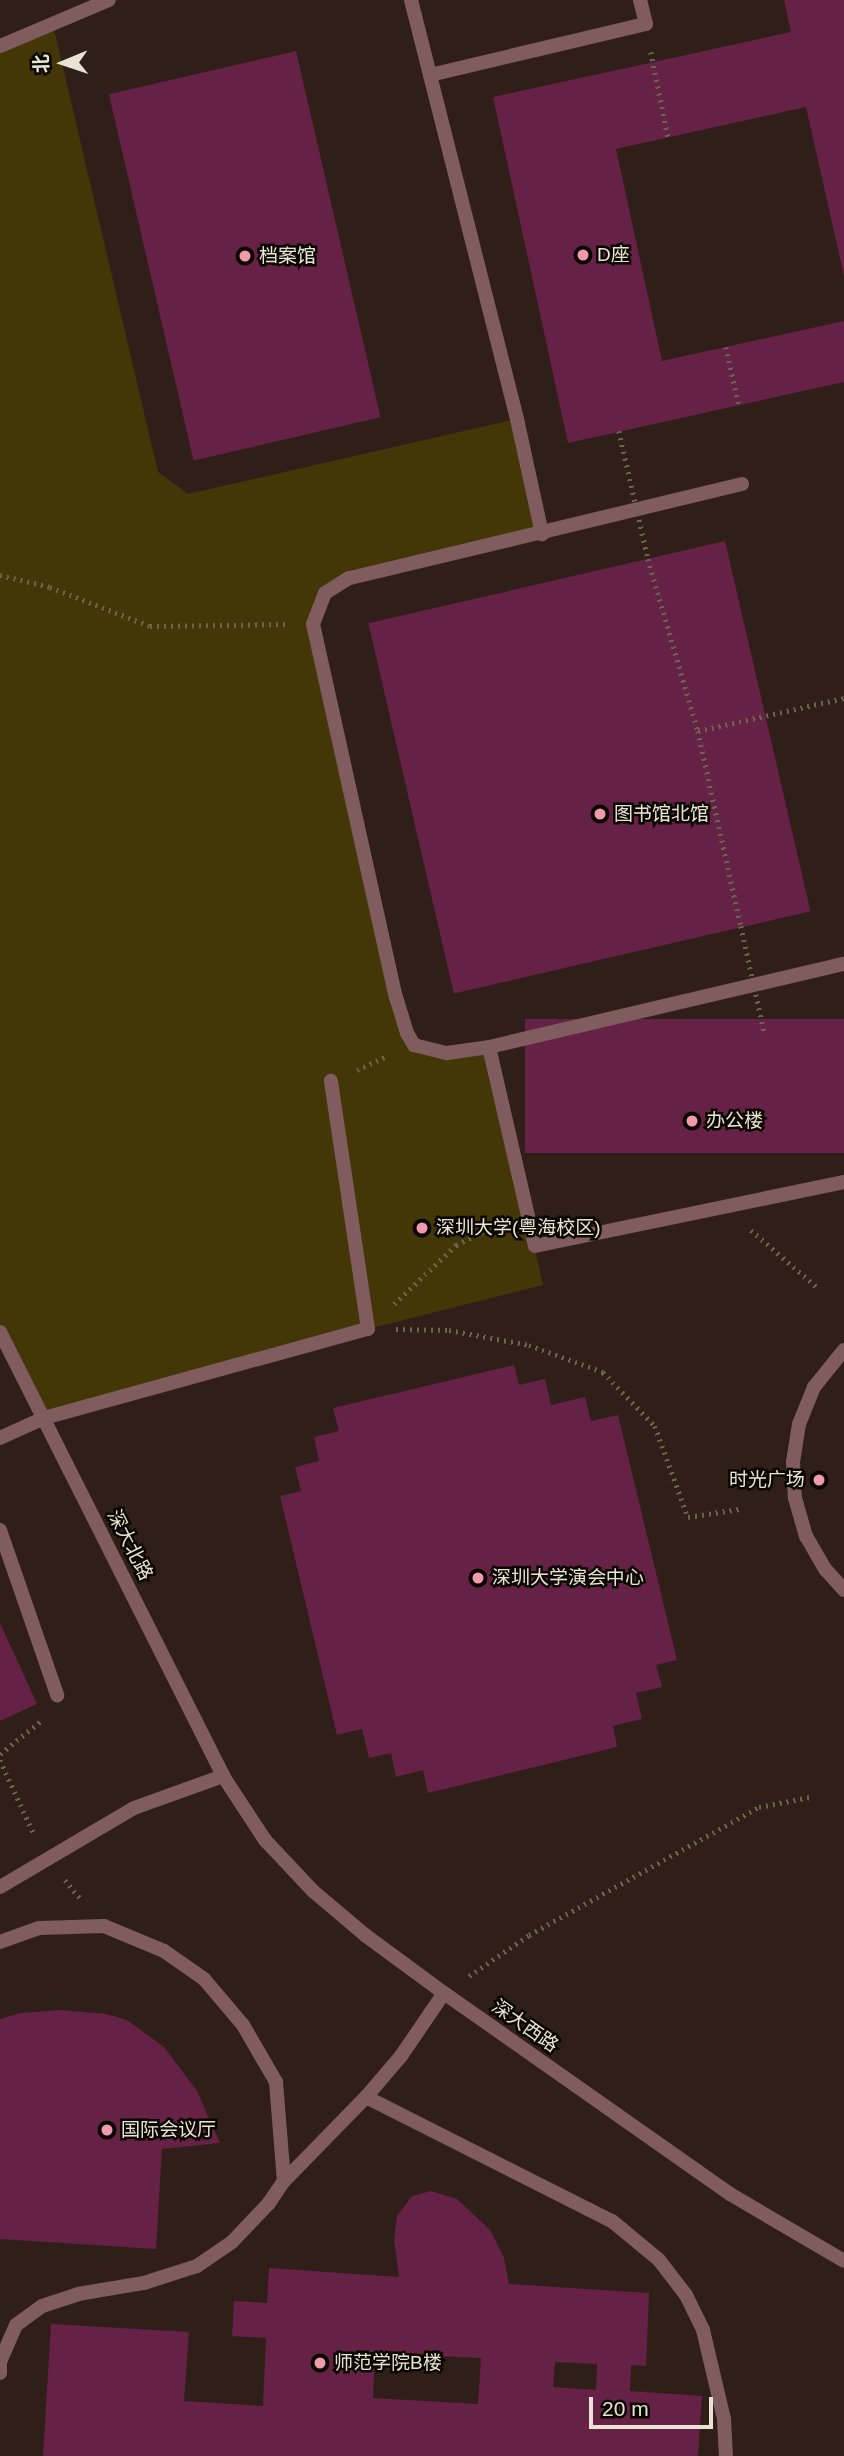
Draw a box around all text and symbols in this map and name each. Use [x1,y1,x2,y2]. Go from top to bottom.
north arrow [28,28,98,98]
text: 北 [31,54,52,74]
place label: D座 [597,244,630,266]
place label: 档案馆 [259,245,316,267]
marker: D座 [575,247,591,263]
marker: 档案馆 [237,248,253,264]
place label: 图书馆北馆 [614,803,709,825]
marker: 图书馆北馆 [592,806,608,822]
place label: 办公楼 [706,1110,763,1132]
marker: 办公楼 [684,1113,700,1129]
place label: 深圳大学(粤海校区) [436,1217,601,1239]
marker: 深圳大学(粤海校区) [414,1220,430,1236]
place label: 时光广场 [729,1469,805,1491]
marker: 时光广场 [811,1472,827,1488]
street label: 深大北路 [103,1506,157,1584]
place label: 深圳大学演会中心 [492,1567,644,1589]
marker: 深圳大学演会中心 [470,1570,486,1586]
street label: 深大西路 [487,1995,563,2057]
place label: 国际会议厅 [121,2119,216,2141]
marker: 国际会议厅 [99,2122,115,2138]
place label: 师范学院B楼 [334,2352,442,2374]
marker: 师范学院B楼 [312,2355,328,2371]
scale bar [592,2382,716,2426]
text: 20 m [602,2397,649,2420]

